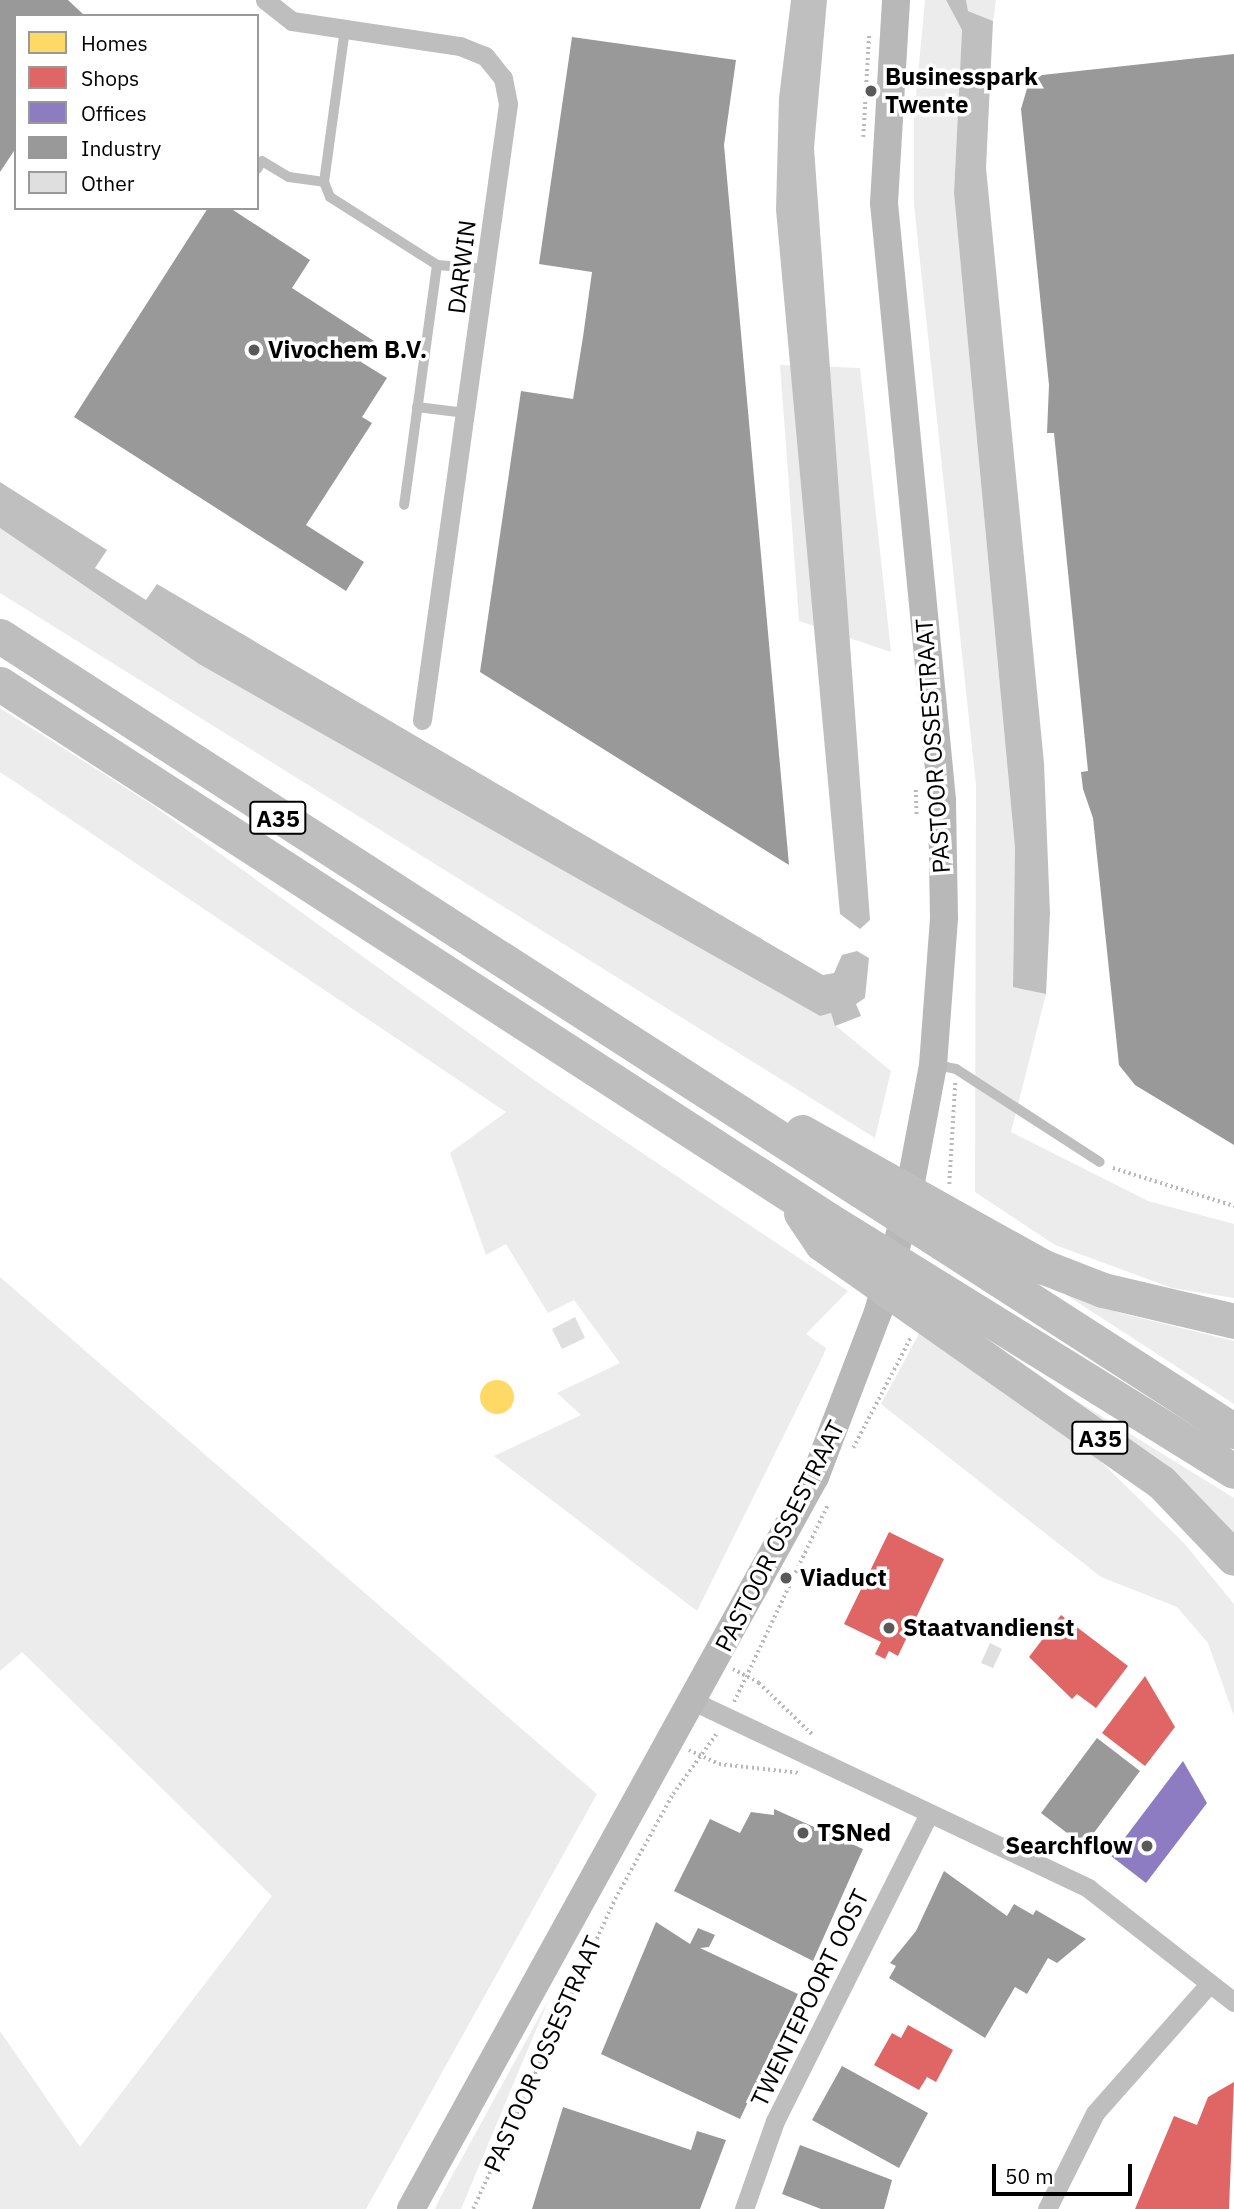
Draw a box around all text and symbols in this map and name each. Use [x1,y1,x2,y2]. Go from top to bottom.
legend [14,14,259,210]
text: Homes [81,29,148,57]
place label: Businesspark Twente [885,63,1038,119]
text: Shops [81,64,139,92]
marker: Businesspark Twente [863,83,879,99]
text: Offices [81,99,147,127]
text: Industry [81,134,161,162]
text: Other [81,169,134,197]
street label: DARWIN [442,218,482,316]
place label: Vivochem B.V. [268,336,427,364]
marker: Vivochem B.V. [246,342,262,358]
street label: PASTOOR OSSESTRAAT [910,618,956,874]
road number: A35 [248,798,308,838]
street label: PASTOOR OSSESTRAAT [709,1416,851,1656]
road number: A35 [1070,1418,1130,1457]
place label: Viaduct [800,1564,887,1592]
marker: Viaduct [778,1570,794,1586]
place label: Staatvandienst [903,1614,1074,1642]
marker: Staatvandienst [881,1620,897,1636]
place label: TSNed [817,1819,891,1847]
marker: TSNed [795,1825,811,1841]
place label: Searchflow [1005,1832,1133,1860]
marker: Searchflow [1139,1838,1155,1854]
street label: TWENTEPOORT OOST [745,1885,875,2111]
street label: PASTOOR OSSESTRAAT [478,1931,608,2177]
scale bar [996,2150,1136,2194]
text: 50 m [1005,2162,1054,2190]

